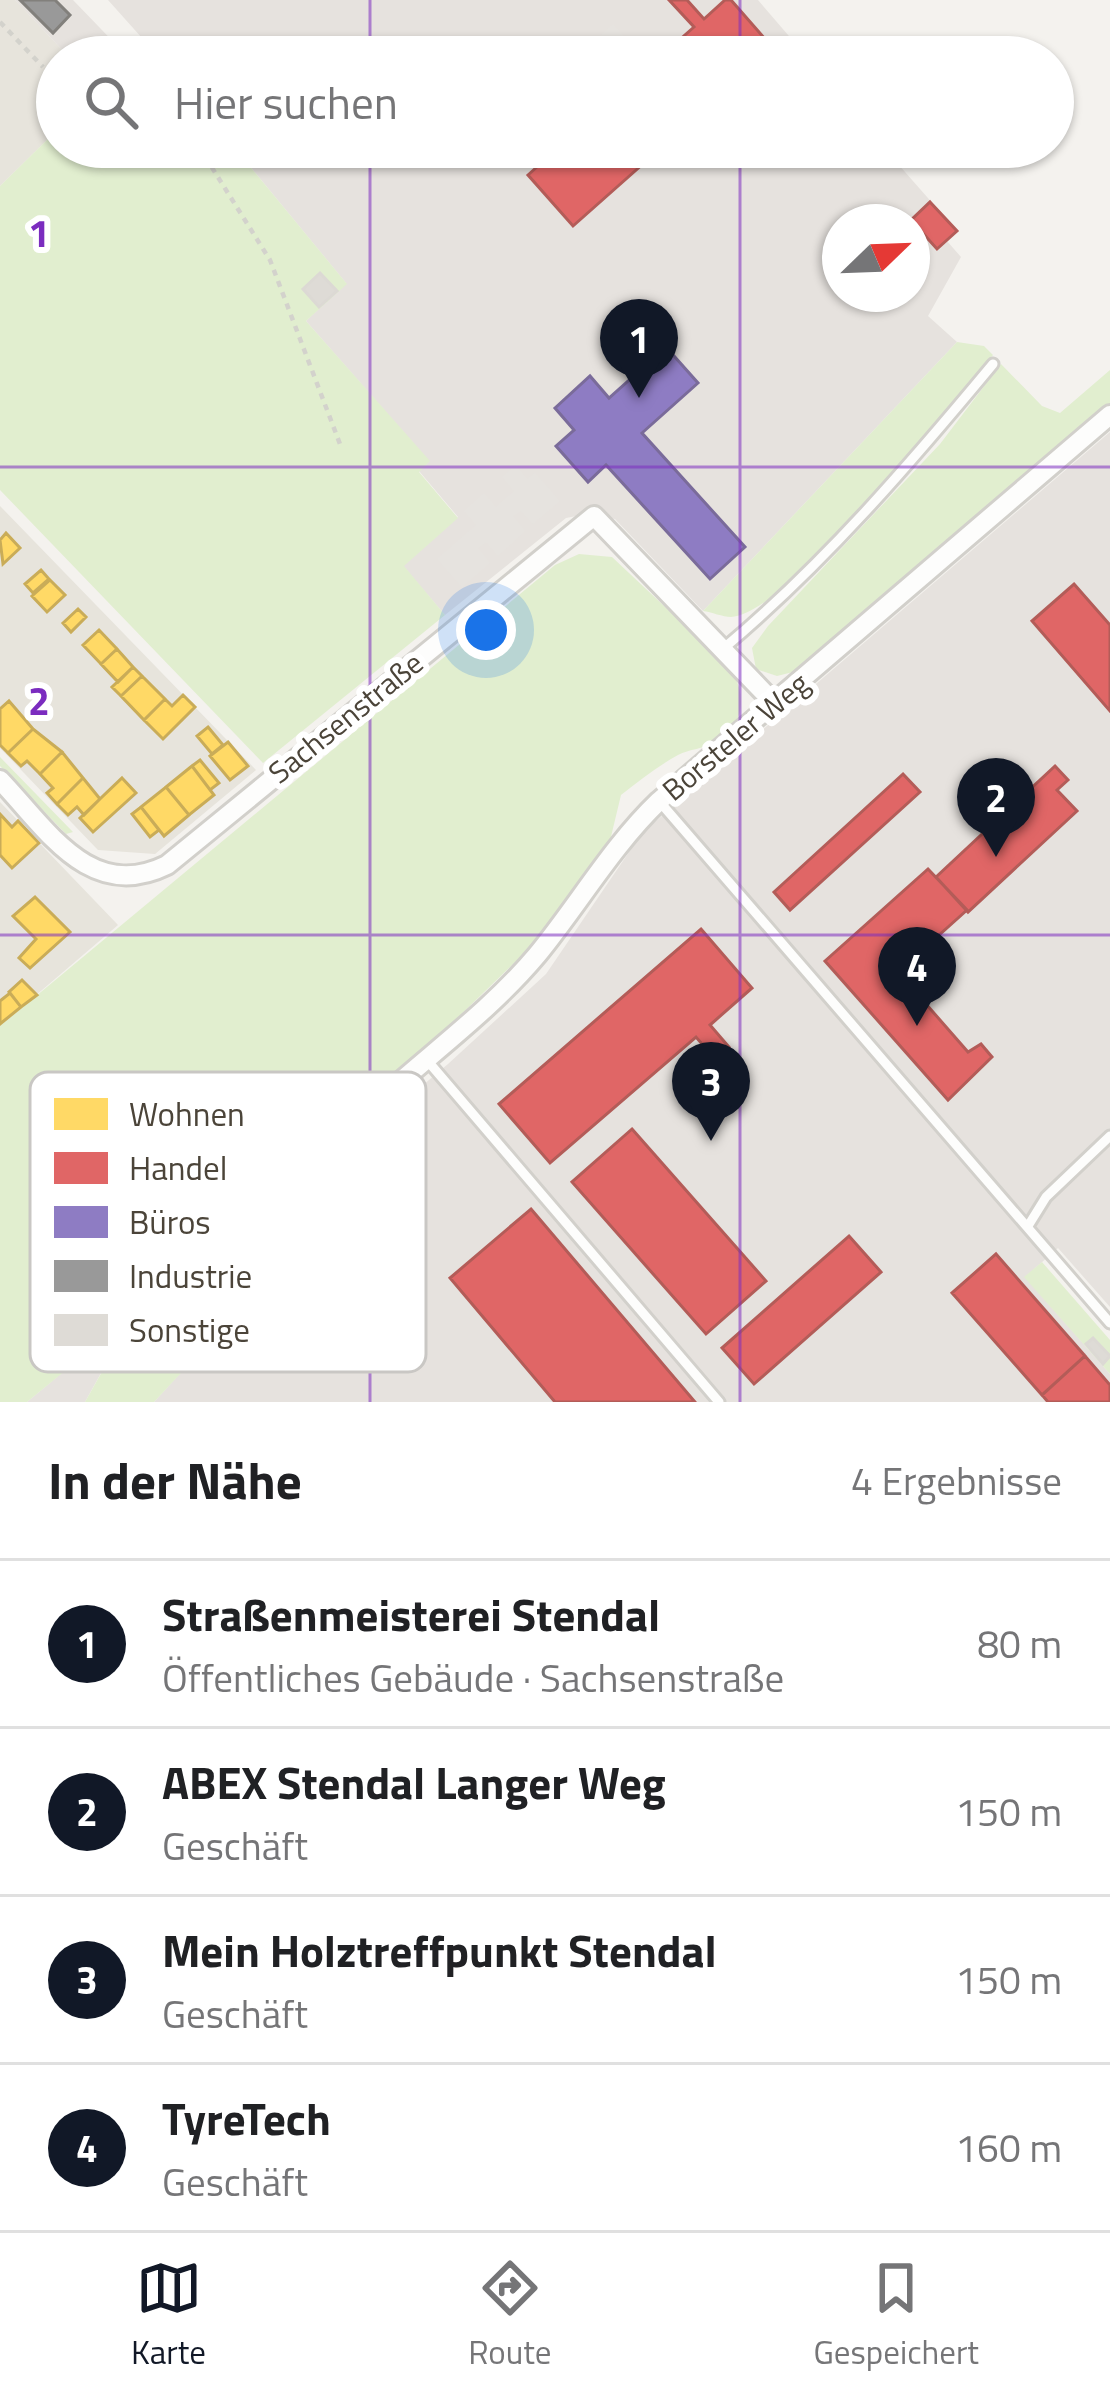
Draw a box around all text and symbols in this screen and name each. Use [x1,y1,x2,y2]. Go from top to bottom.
search box [36,36,1074,168]
text: Hier suchen [174,68,398,136]
icon: search [78,69,144,135]
text: 1 [28,203,50,262]
north arrow [822,204,930,312]
pin: 1 [600,299,678,398]
your location [456,600,516,660]
street label: Sachsenstraße [258,640,433,794]
street label: Borsteler Weg [652,661,819,812]
text: 2 [28,671,50,730]
pin: 2 [957,758,1035,857]
pin: 4 [878,927,956,1026]
pin: 3 [672,1042,750,1141]
legend [30,1072,426,1372]
text: Wohnen [129,1089,245,1139]
text: Handel [129,1143,227,1193]
text: Büros [129,1197,211,1247]
text: Industrie [129,1251,252,1301]
text: Sonstige [129,1305,250,1355]
text: In der Nähe [48,1441,302,1519]
text: 4 Ergebnisse [851,1451,1062,1510]
text: Straßenmeisterei Stendal [162,1580,660,1648]
text: 1 [76,1614,98,1673]
text: 80 m [977,1614,1062,1673]
text: Öffentliches Gebäude · Sachsenstraße [162,1648,784,1707]
text: ABEX Stendal Langer Weg [162,1748,666,1816]
text: 2 [76,1782,98,1841]
text: 150 m [955,1782,1062,1841]
text: Geschäft [162,1816,308,1875]
text: Mein Holztreffpunkt Stendal [162,1916,717,1984]
text: 3 [76,1950,98,2009]
text: 150 m [955,1950,1062,2009]
text: Geschäft [162,1984,308,2043]
text: TyreTech [162,2084,331,2152]
text: 4 [76,2118,98,2177]
text: 160 m [955,2118,1062,2177]
text: Geschäft [162,2152,308,2211]
tab: Karte [131,2255,206,2377]
tab: Route [468,2255,551,2377]
tab: Gespeichert [814,2255,979,2377]

